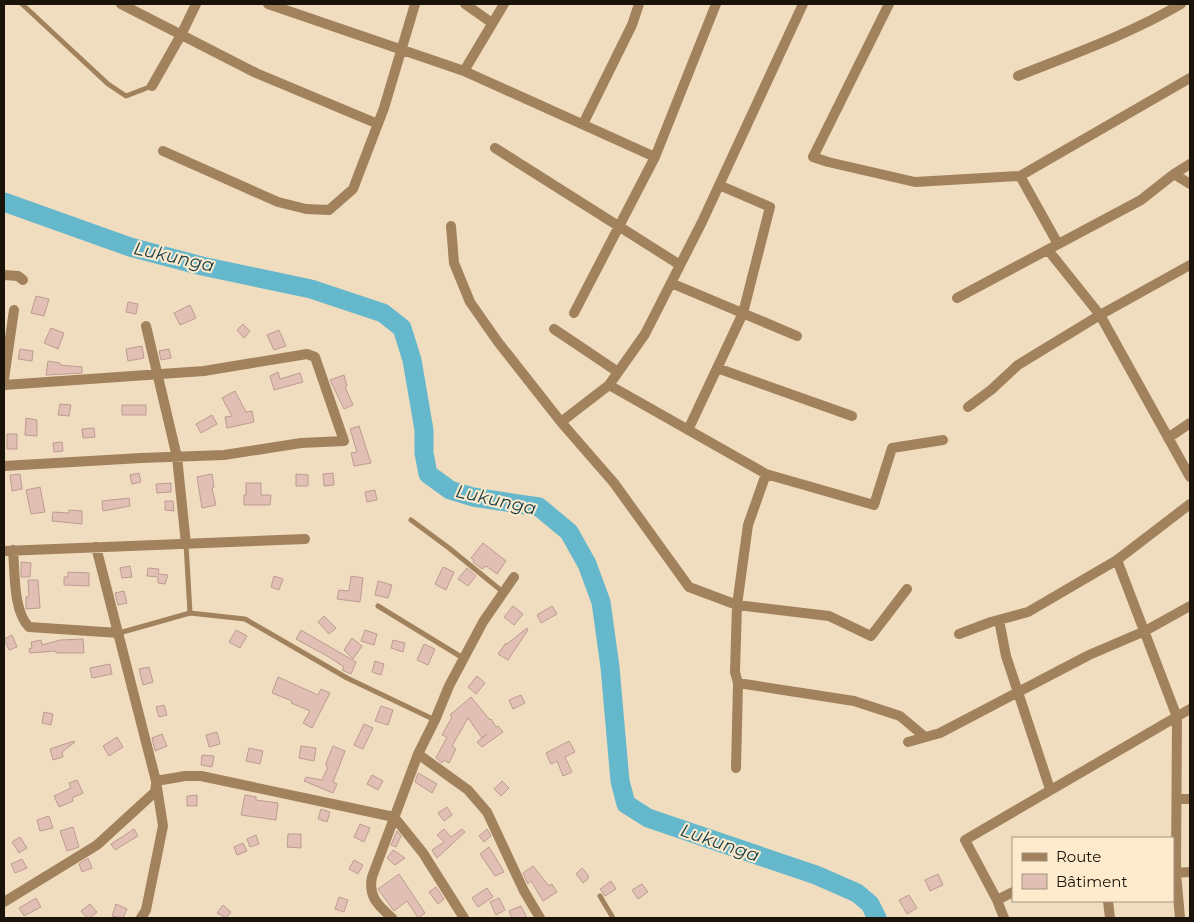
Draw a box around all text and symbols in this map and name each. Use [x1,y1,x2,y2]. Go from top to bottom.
water label: Lukunga [132,237,216,277]
water label: Lukunga [454,480,538,520]
water label: Lukunga [678,819,762,867]
legend [1012,837,1174,902]
text: Route [1056,847,1101,866]
text: Bâtiment [1056,872,1128,891]

